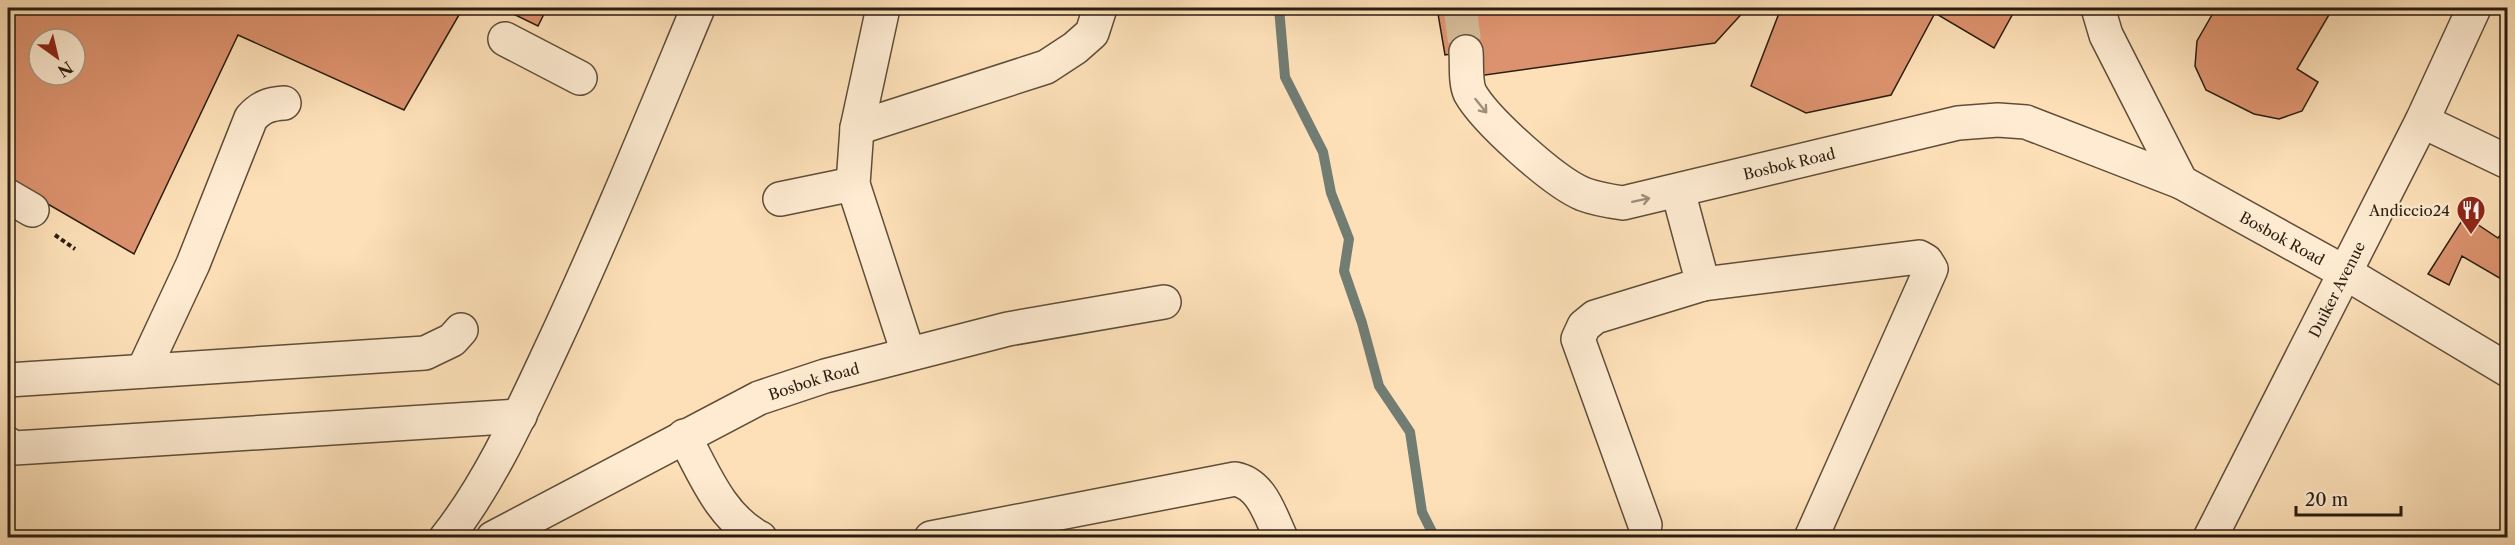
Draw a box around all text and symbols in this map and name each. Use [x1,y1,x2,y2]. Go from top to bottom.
north arrow [27,27,87,87]
text: N [54,57,77,82]
one-way arrow [1474,98,1487,114]
street label: Bosbok Road [1741,143,1837,184]
one-way arrow [1631,193,1650,205]
restaurant icon: Andiccio24 [2455,194,2487,236]
place label: Andiccio24 [2368,201,2450,220]
street label: Bosbok Road [2237,207,2328,269]
street label: Duiker Avenue [2304,238,2369,341]
street label: Bosbok Road [766,358,861,404]
scale bar [2296,479,2401,517]
text: 20 m [2305,489,2349,511]

